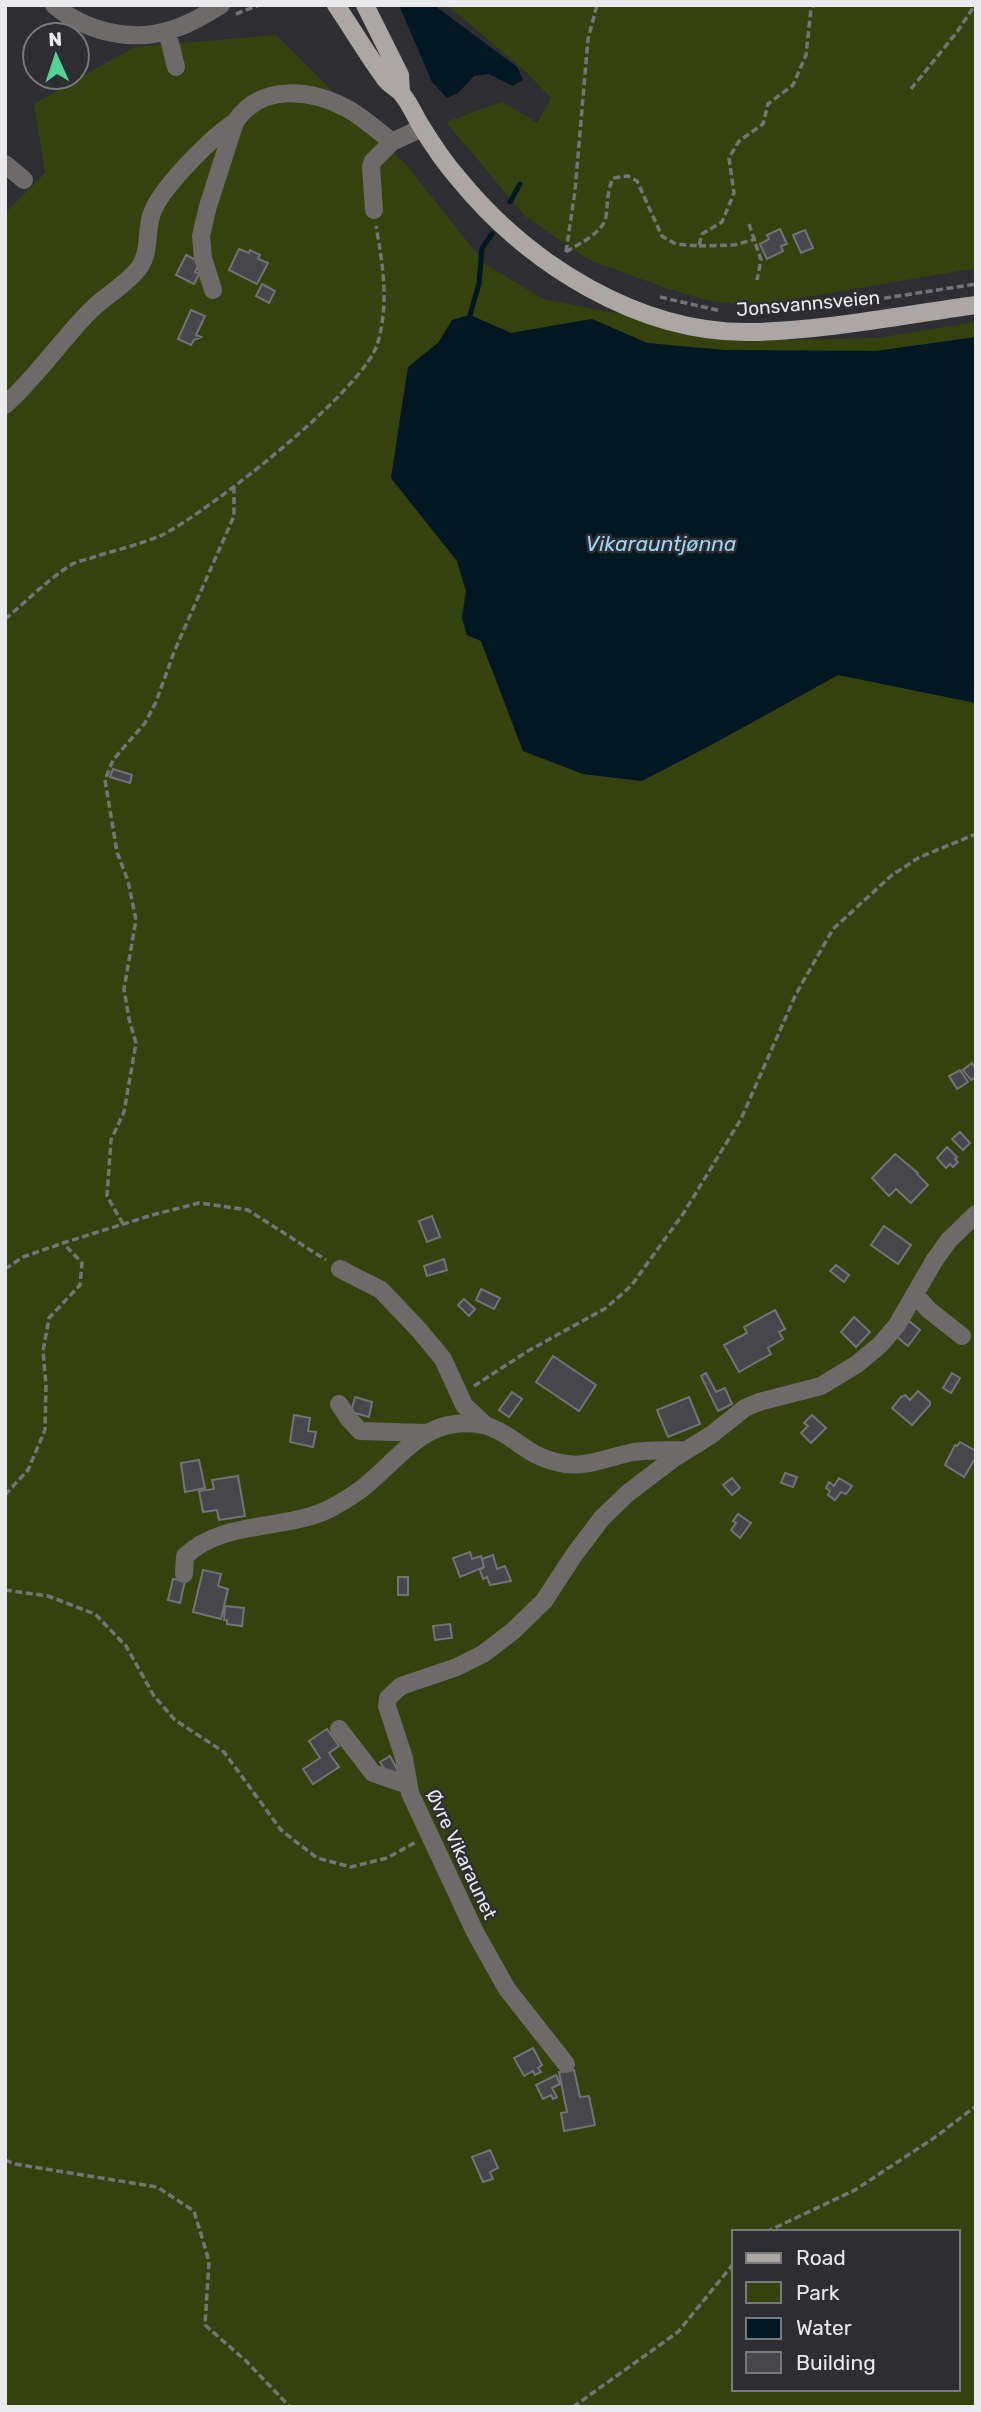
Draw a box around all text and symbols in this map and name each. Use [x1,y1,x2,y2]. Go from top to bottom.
north arrow [21,21,91,91]
text: N [48,28,63,51]
street label: Jonsvannsveien [735,286,881,321]
water label: Vikarauntjønna [586,531,736,556]
street label: Øvre Vikaraunet [421,1786,502,1923]
legend [732,2230,960,2391]
text: Road [796,2245,846,2270]
text: Park [796,2280,840,2305]
text: Water [796,2315,852,2340]
text: Building [796,2350,876,2375]

